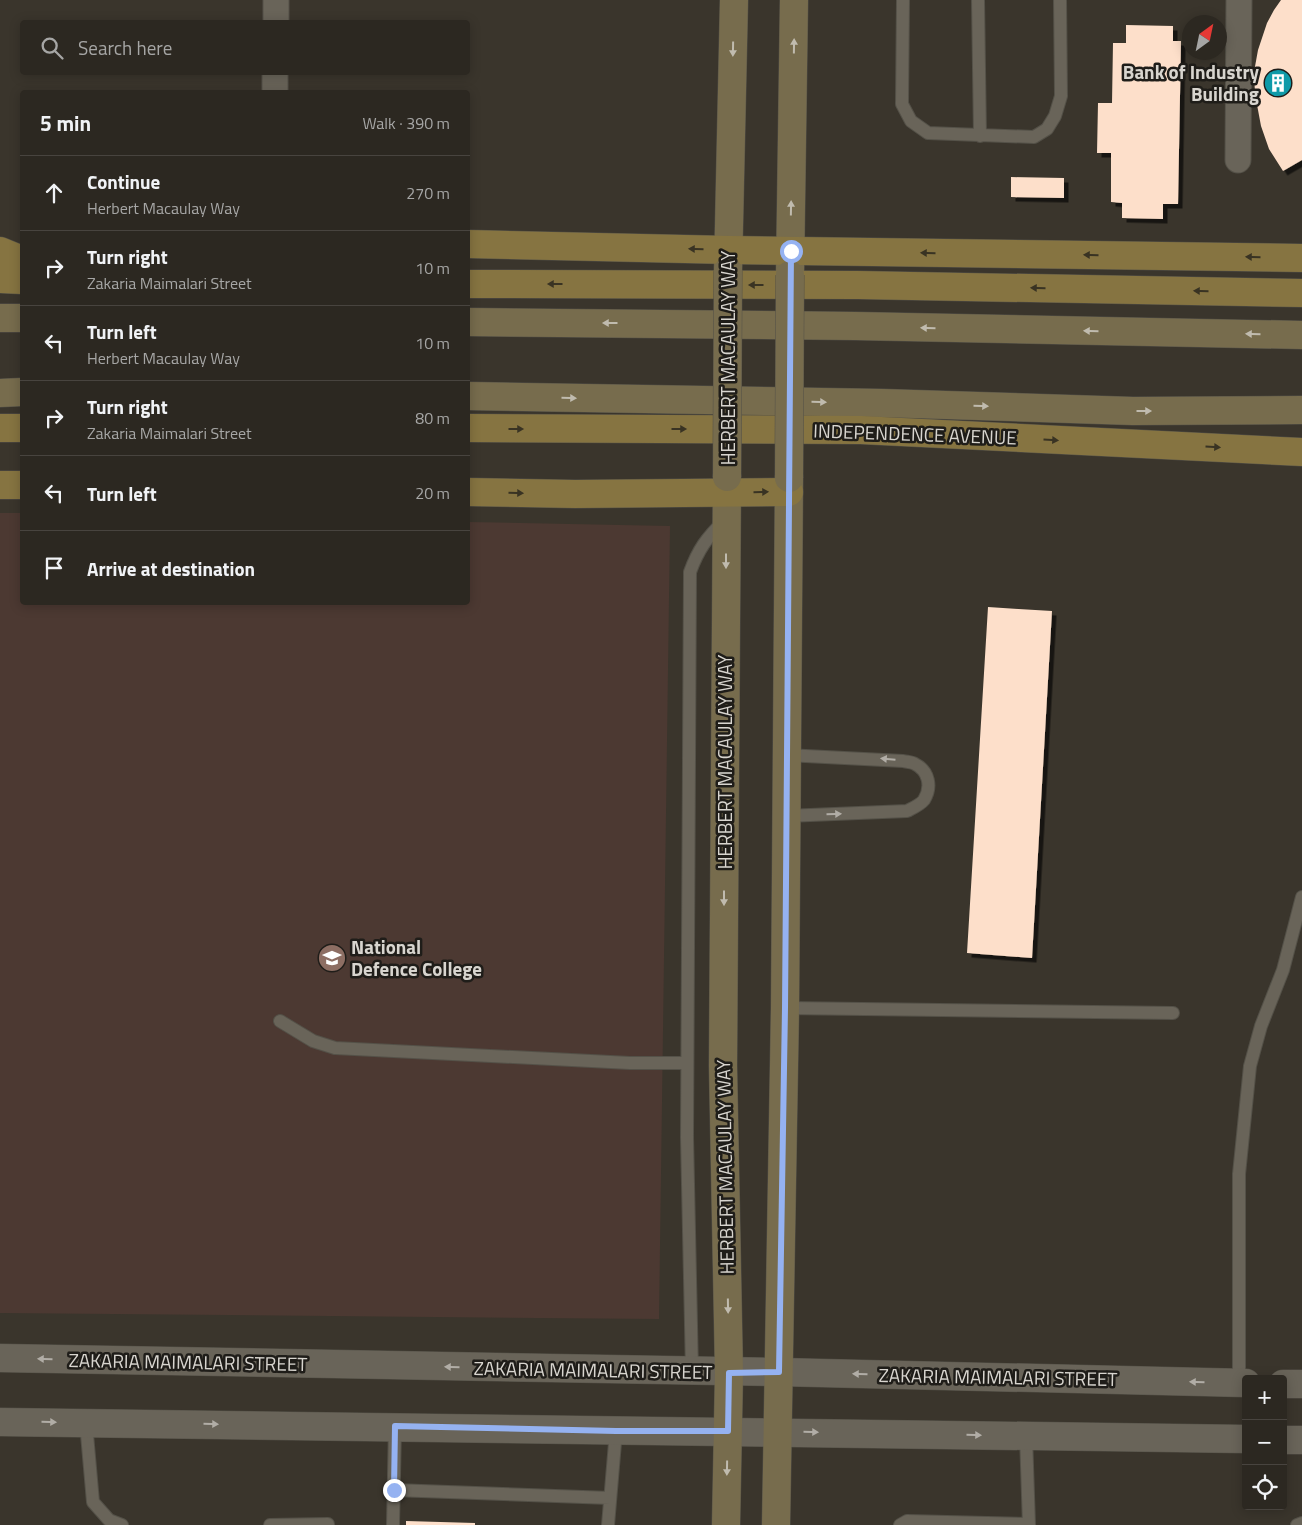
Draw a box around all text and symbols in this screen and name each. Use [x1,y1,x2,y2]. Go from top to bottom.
north arrow [1182,15,1227,60]
search box [20,20,470,75]
text: Search here [78,33,172,62]
icon: search [38,34,66,62]
one-way arrow [790,38,798,54]
one-way arrow [728,41,736,57]
place label: Bank of Industry Building [1123,57,1259,108]
building icon: Bank of Industry Building [1263,68,1293,98]
text: 5 min [40,107,91,139]
text: Walk · 390 m [362,111,450,135]
text: Continue [87,167,160,196]
icon: ahead [40,179,68,207]
text: 270 m [406,181,450,205]
text: Herbert Macaulay Way [87,196,240,220]
one-way arrow [788,200,796,216]
route start [780,240,803,263]
text: Turn right [87,242,168,271]
one-way arrow [688,245,704,253]
one-way arrow [920,249,936,257]
street label: HERBERT MACAULAY WAY [713,250,742,465]
one-way arrow [1083,251,1099,259]
one-way arrow [1245,253,1261,261]
icon: right [40,254,68,282]
text: 10 m [415,256,450,280]
text: Zakaria Maimalari Street [87,271,252,295]
one-way arrow [547,280,563,288]
one-way arrow [748,281,764,289]
one-way arrow [1030,284,1046,292]
one-way arrow [1193,287,1209,295]
text: Turn left [87,317,157,346]
one-way arrow [602,319,618,327]
one-way arrow [920,323,936,331]
one-way arrow [1083,327,1099,335]
icon: left [40,329,68,357]
one-way arrow [1245,330,1261,338]
text: 10 m [415,331,450,355]
text: Herbert Macaulay Way [87,346,240,370]
text: Turn right [87,392,168,421]
one-way arrow [561,394,577,402]
one-way arrow [811,398,827,406]
one-way arrow [973,403,989,411]
icon: right [40,404,68,432]
text: 80 m [415,406,450,430]
one-way arrow [1136,407,1152,415]
street label: INDEPENDENCE AVENUE [813,415,1017,452]
text: Zakaria Maimalari Street [87,421,252,445]
one-way arrow [508,425,524,433]
one-way arrow [671,426,687,434]
one-way arrow [1043,436,1059,444]
one-way arrow [1206,444,1222,452]
icon: left [40,479,68,507]
text: Turn left [87,479,157,508]
text: 20 m [415,481,450,505]
one-way arrow [753,488,769,496]
one-way arrow [508,489,524,497]
one-way arrow [722,553,730,569]
icon: arrive [40,554,68,582]
text: Arrive at destination [87,554,255,583]
street label: HERBERT MACAULAY WAY [710,654,739,869]
one-way arrow [880,755,896,763]
one-way arrow [827,810,843,818]
one-way arrow [720,891,728,907]
place label: National Defence College [351,932,482,983]
school or university icon: National Defence College [317,943,347,973]
street label: HERBERT MACAULAY WAY [708,1059,741,1275]
one-way arrow [724,1298,732,1314]
street label: ZAKARIA MAIMALARI STREET [68,1345,308,1378]
street label: ZAKARIA MAIMALARI STREET [473,1353,713,1386]
one-way arrow [37,1355,53,1363]
street label: ZAKARIA MAIMALARI STREET [878,1360,1118,1393]
one-way arrow [444,1363,460,1371]
one-way arrow [851,1370,867,1378]
map controls [1242,1375,1287,1510]
button: + [1242,1375,1287,1420]
one-way arrow [1189,1378,1205,1386]
one-way arrow [41,1419,57,1427]
one-way arrow [203,1420,219,1428]
button: − [1242,1420,1287,1465]
one-way arrow [803,1428,819,1436]
one-way arrow [966,1431,982,1439]
one-way arrow [723,1460,731,1476]
button: locate [1242,1465,1287,1510]
route end [383,1479,406,1502]

